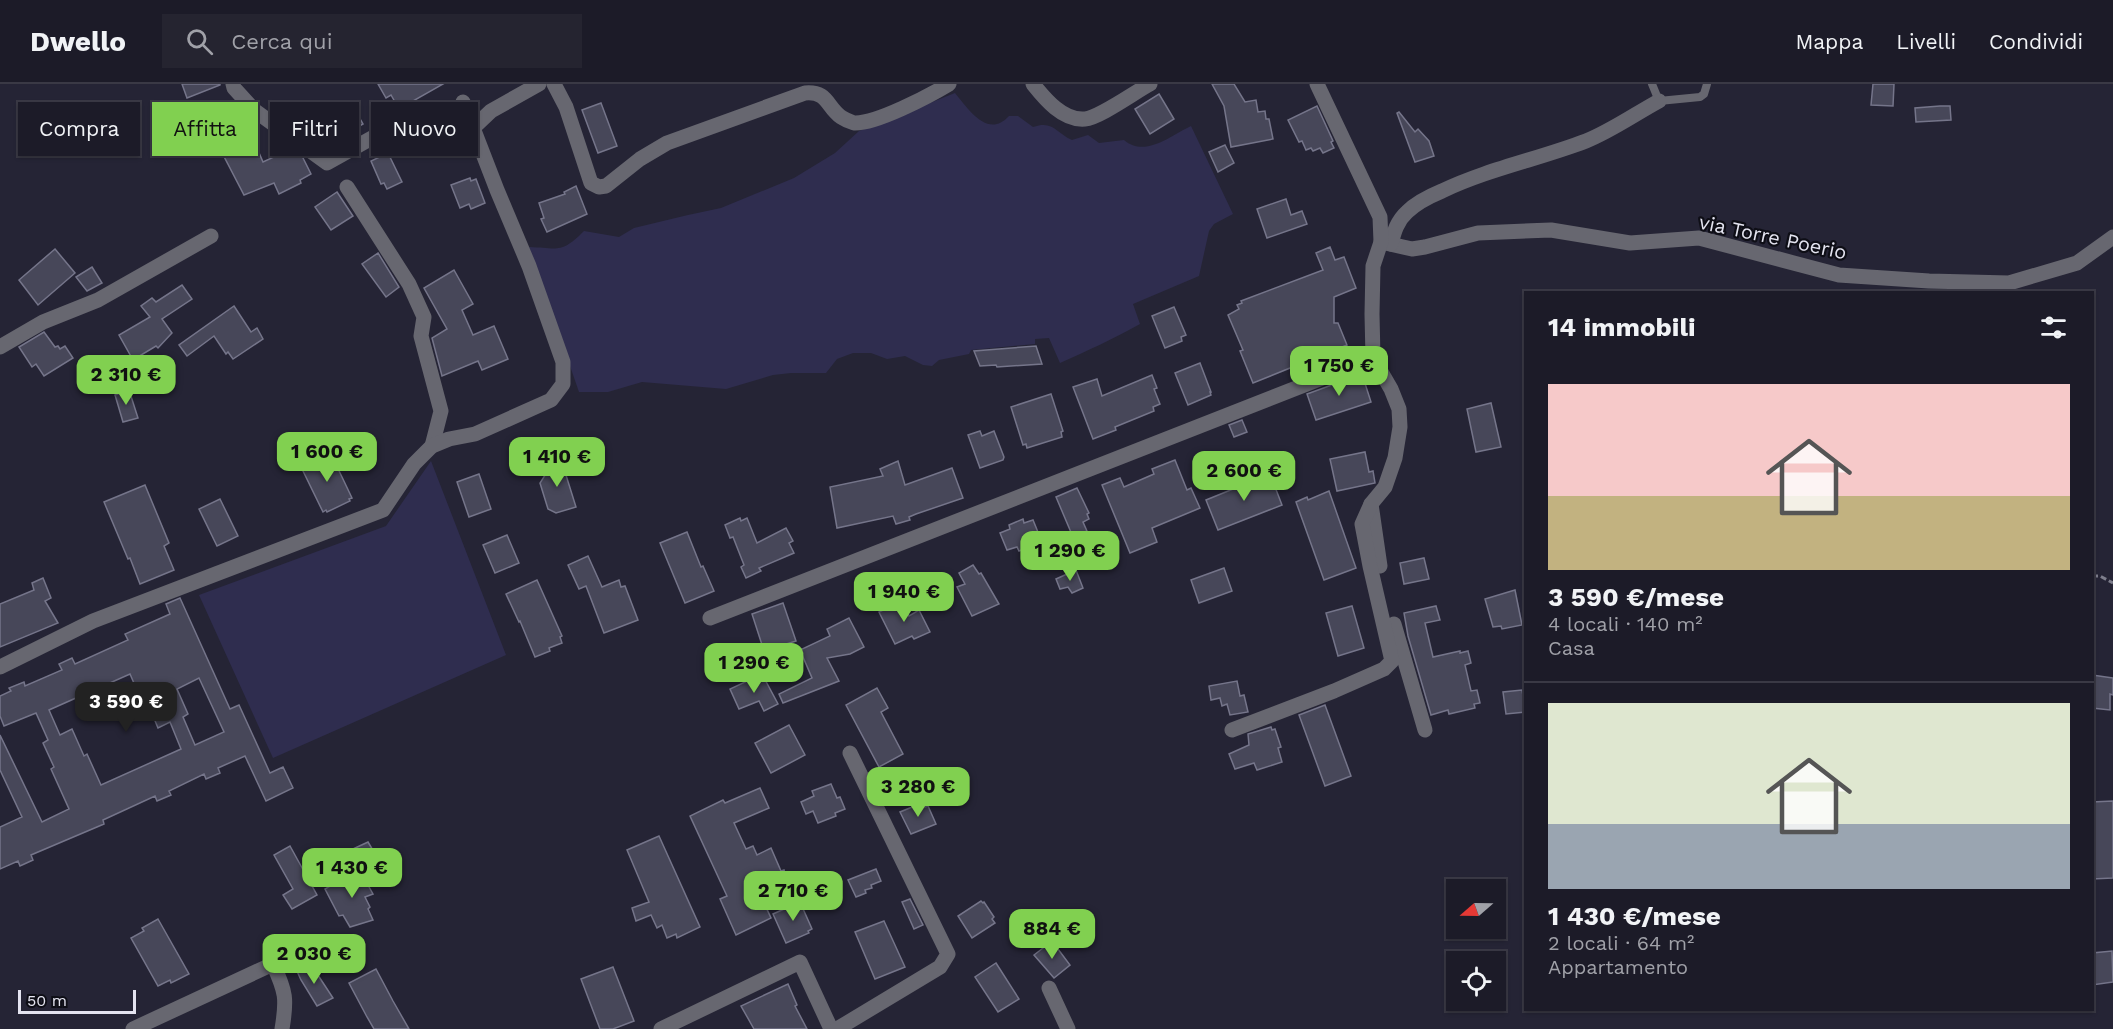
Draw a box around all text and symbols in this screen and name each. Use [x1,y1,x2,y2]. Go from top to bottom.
search box [162,14,582,68]
text: Dwello [30,25,126,58]
icon: search [183,25,216,58]
text: Cerca qui [231,29,333,54]
text: Mappa [1795,29,1863,54]
text: Livelli [1896,29,1956,54]
text: Condividi [1989,29,2083,54]
chip: Compra [18,102,140,156]
chip: Affitta [152,102,258,156]
chip: Filtri [270,102,359,156]
chip: Nuovo [371,102,478,156]
street label: via Torre Poerio [1697,210,1849,264]
icon: filters [2037,311,2070,344]
text: 14 immobili [1548,312,1695,342]
pin: 1 750 € [1284,346,1394,397]
text: 1 750 € [1304,353,1374,377]
pin: 2 310 € [71,355,181,406]
text: 2 310 € [91,362,161,386]
icon: home [1755,423,1863,531]
pin: 1 600 € [272,432,382,483]
pin: 1 410 € [502,437,612,488]
text: 1 600 € [291,439,363,463]
text: 1 410 € [523,444,591,468]
pin: 2 600 € [1189,451,1299,502]
text: 2 600 € [1206,458,1282,482]
pin: 1 290 € [1015,531,1125,582]
text: 1 290 € [1034,538,1106,562]
pin: 1 940 € [849,572,959,623]
text: 1 940 € [868,579,940,603]
text: 3 590 €/mese [1548,582,1724,612]
text: 4 locali · 140 m² [1548,612,1703,636]
text: Casa [1548,636,1595,660]
pin: 1 290 € [699,643,809,694]
text: 1 290 € [718,650,790,674]
pin: 3 590 € [71,682,181,733]
text: 3 590 € [89,689,163,713]
icon: home [1755,742,1863,850]
pin: 3 280 € [863,767,973,818]
text: 3 280 € [881,774,955,798]
pin: 1 430 € [297,848,407,899]
text: 1 430 € [316,855,388,879]
pin: 2 710 € [738,871,848,922]
text: 2 710 € [758,878,828,902]
north arrow [1446,879,1506,939]
map controls [1446,879,1506,1011]
text: 1 430 €/mese [1548,901,1721,931]
pin: 884 € [1010,909,1094,960]
text: 884 € [1023,916,1081,940]
text: 2 locali · 64 m² [1548,931,1694,955]
pin: 2 030 € [259,934,369,985]
text: 2 030 € [277,941,351,965]
button: locate [1446,951,1506,1011]
text: Appartamento [1548,955,1688,979]
scale bar [18,987,136,1014]
text: 50 m [27,991,67,1010]

